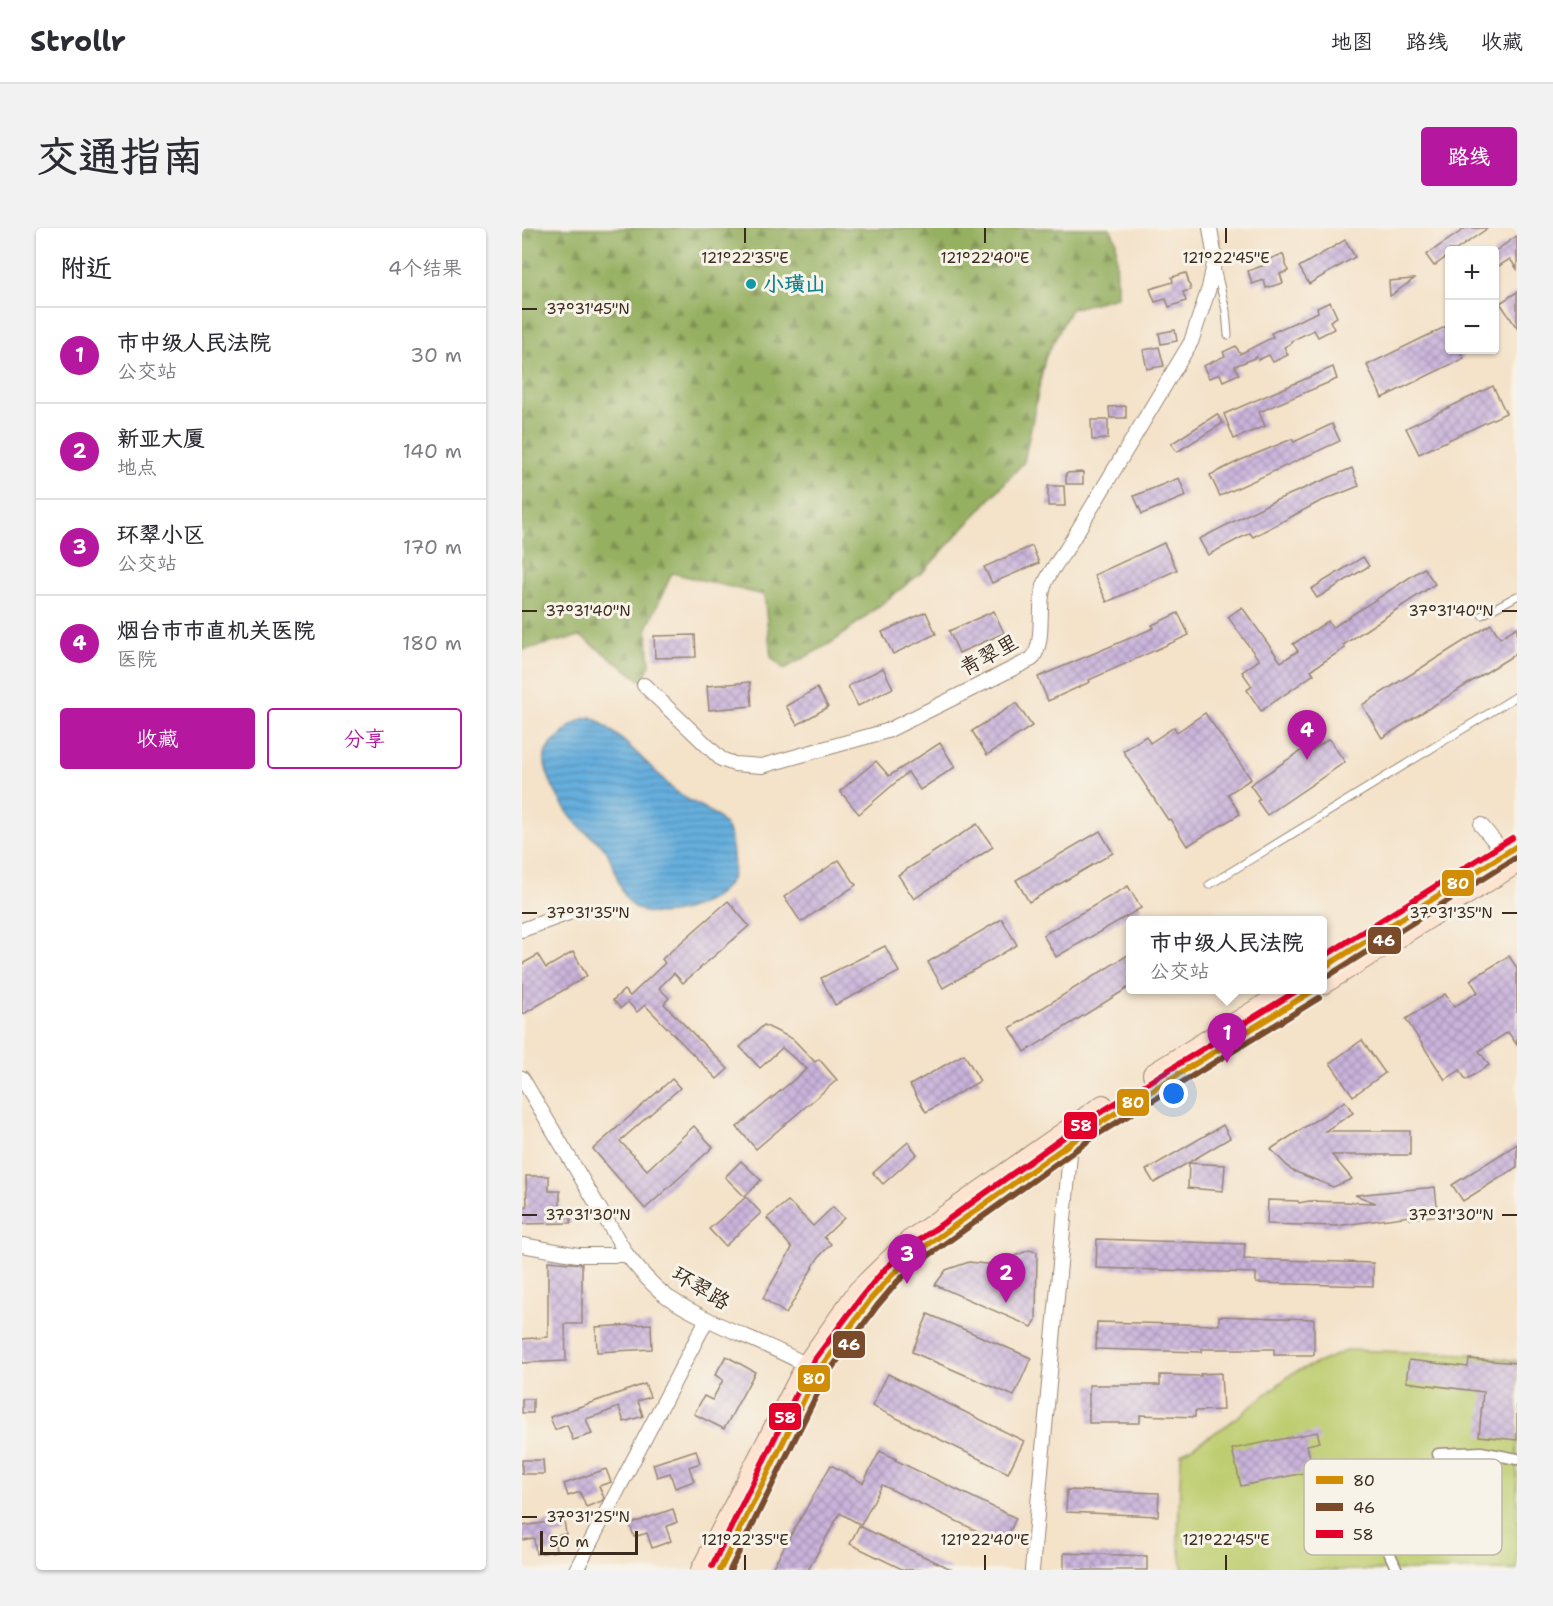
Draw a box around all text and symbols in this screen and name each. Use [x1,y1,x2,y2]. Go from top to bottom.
text: Strollr [30,22,126,60]
text: 地图 [1331,28,1373,56]
text: 路线 [1406,28,1448,56]
text: 收藏 [1481,28,1523,56]
button: 路线 [1421,127,1517,186]
text: 交通指南 [36,128,204,184]
map controls [1445,246,1499,354]
button: + [1445,246,1499,300]
text: 121°22'35"E [701,248,789,268]
text: 121°22'40"E [941,248,1029,268]
text: 121°22'45"E [1182,248,1270,268]
text: 附近 [60,250,112,285]
text: 4个结果 [388,255,462,281]
place label: 小璜山 [763,270,826,298]
marker: 小璜山 [744,277,758,291]
text: 37°31'45"N [546,299,630,319]
button: − [1445,300,1499,354]
text: 市中级人民法院 [117,328,271,357]
text: 1 [75,342,84,368]
text: 30 m [410,342,462,368]
text: 公交站 [117,358,177,384]
text: 新亚大厦 [117,424,205,453]
text: 2 [73,438,87,464]
text: 140 m [403,438,462,464]
text: 地点 [117,454,157,480]
text: 环翠小区 [117,520,205,549]
text: 3 [73,534,87,560]
text: 170 m [403,534,462,560]
text: 公交站 [117,550,177,576]
text: 37°31'40"N [545,601,631,621]
text: 37°31'40"N [1408,601,1494,621]
text: 烟台市市直机关医院 [117,616,315,645]
street label: 青翠里 [955,628,1023,682]
text: 4 [73,630,87,656]
text: 180 m [402,630,462,656]
text: 医院 [117,646,157,672]
button: 收藏 [60,708,255,769]
button: 分享 [267,708,462,769]
pin: 4 [1288,710,1326,760]
line badge: 80 [1441,869,1475,897]
text: 80 [1447,873,1469,894]
text: 37°31'35"N [546,903,630,923]
text: 37°31'35"N [1409,903,1493,923]
popup [1126,916,1327,994]
line badge: 46 [1367,926,1402,955]
text: 市中级人民法院 [1149,928,1304,957]
text: 46 [1373,930,1395,951]
text: 公交站 [1149,958,1209,984]
pin: 1 [1208,1014,1246,1063]
your location [1159,1079,1188,1108]
line badge: 80 [1116,1088,1150,1117]
text: 80 [1122,1092,1144,1113]
line badge: 58 [1063,1111,1098,1140]
text: 58 [1070,1115,1092,1136]
text: 37°31'30"N [545,1205,631,1225]
text: 37°31'30"N [1408,1205,1494,1225]
pin: 3 [888,1234,926,1284]
pin: 2 [986,1254,1026,1303]
street label: 环翠路 [667,1260,735,1316]
line badge: 46 [832,1330,866,1359]
text: 46 [838,1334,860,1355]
line badge: 80 [797,1364,831,1393]
text: 80 [803,1368,825,1389]
line badge: 58 [768,1402,802,1431]
text: 58 [774,1407,796,1428]
legend [1304,1459,1502,1555]
text: 80 [1353,1470,1375,1491]
text: 46 [1353,1497,1375,1518]
text: 37°31'25"N [546,1507,630,1527]
text: 58 [1353,1524,1374,1545]
scale bar [540,1528,638,1556]
text: 121°22'35"E [701,1530,789,1550]
text: 121°22'40"E [941,1530,1029,1550]
text: 121°22'45"E [1182,1530,1270,1550]
text: 50 m [549,1531,589,1552]

